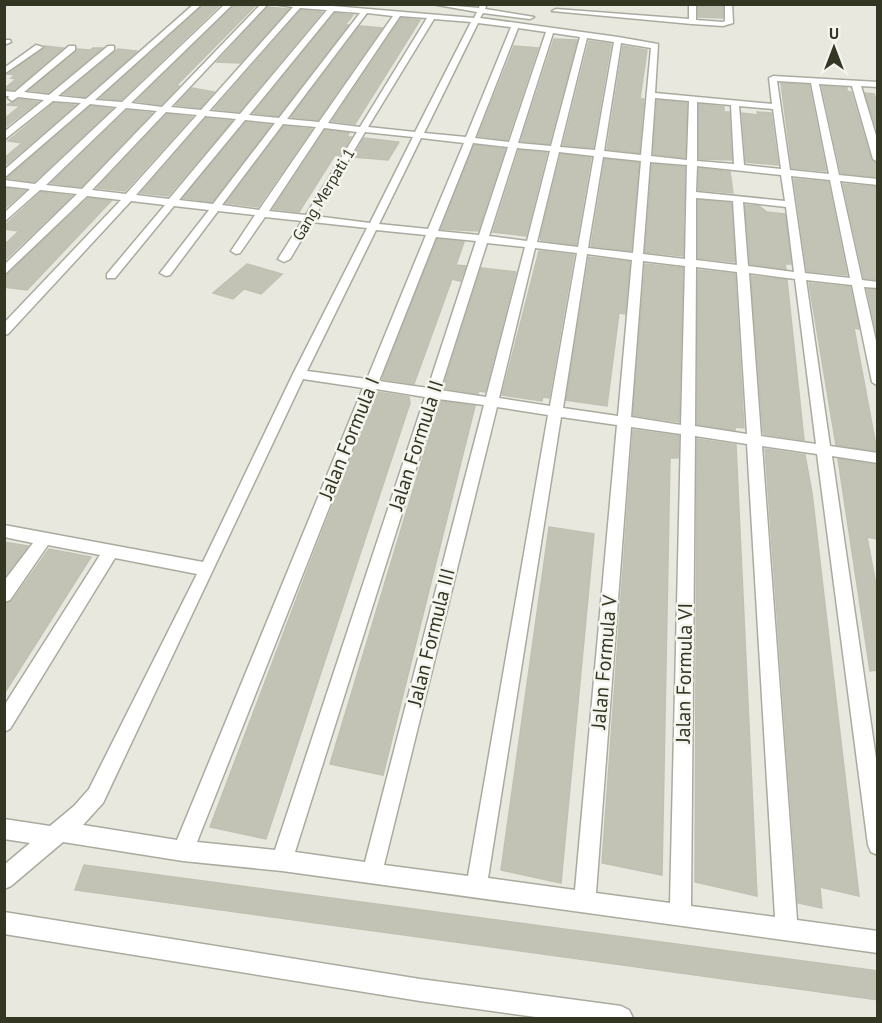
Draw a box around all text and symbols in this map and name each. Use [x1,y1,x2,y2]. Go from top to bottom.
north arrow [804,18,864,78]
text: U [829,23,839,43]
street label: Gang Merpati 1 [287,144,359,244]
street label: Jalan Formula I [312,373,385,504]
street label: Jalan Formula II [382,377,449,514]
street label: Jalan Formula III [401,565,461,710]
street label: Jalan Formula V [585,593,623,731]
street label: Jalan Formula VI [670,603,698,744]

